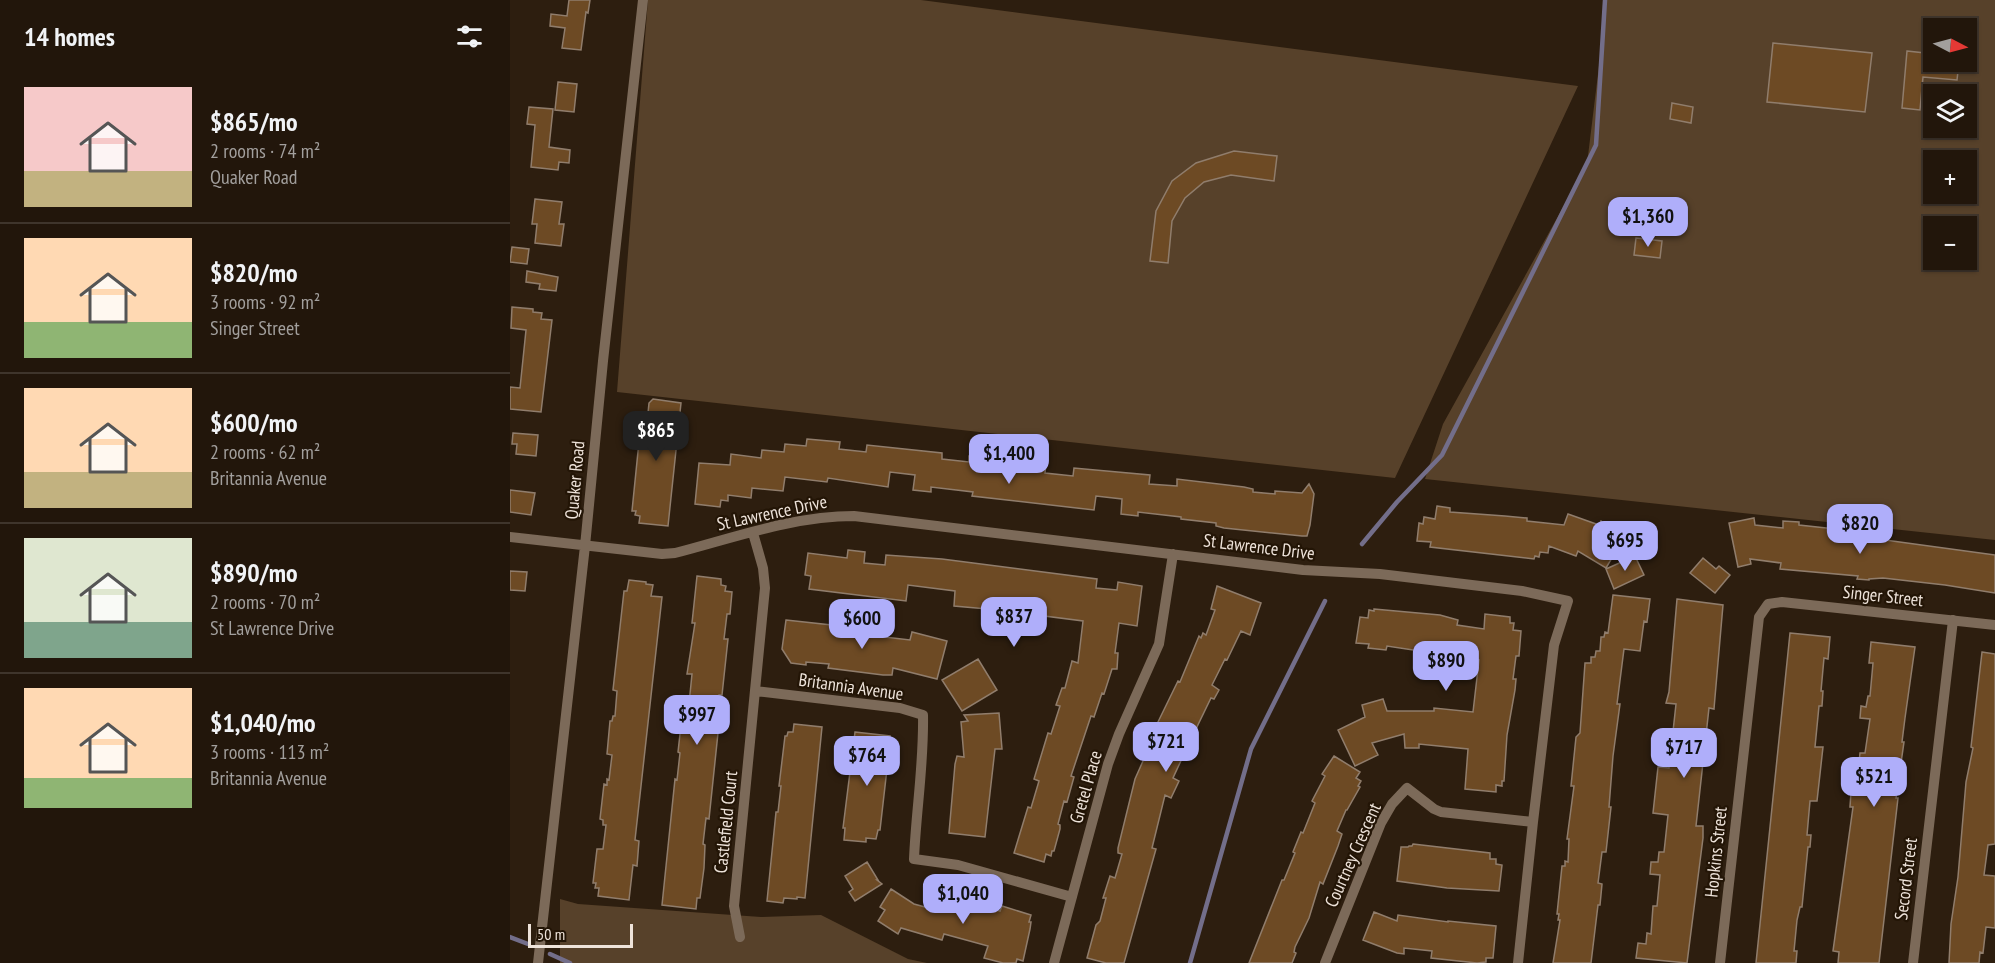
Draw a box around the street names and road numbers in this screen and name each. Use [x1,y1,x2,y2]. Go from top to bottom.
street label: Quaker Road [560,440,589,520]
street label: St Lawrence Drive [715,490,829,535]
street label: St Lawrence Drive [1202,528,1316,565]
street label: Singer Street [1842,580,1924,611]
street label: Britannia Avenue [797,668,905,705]
street label: Gretel Place [1064,748,1107,826]
street label: Castlefield Court [709,770,742,874]
street label: Courtney Crescent [1319,799,1386,910]
street label: Hopkins Street [1699,805,1732,899]
street label: Secord Street [1889,836,1922,921]

